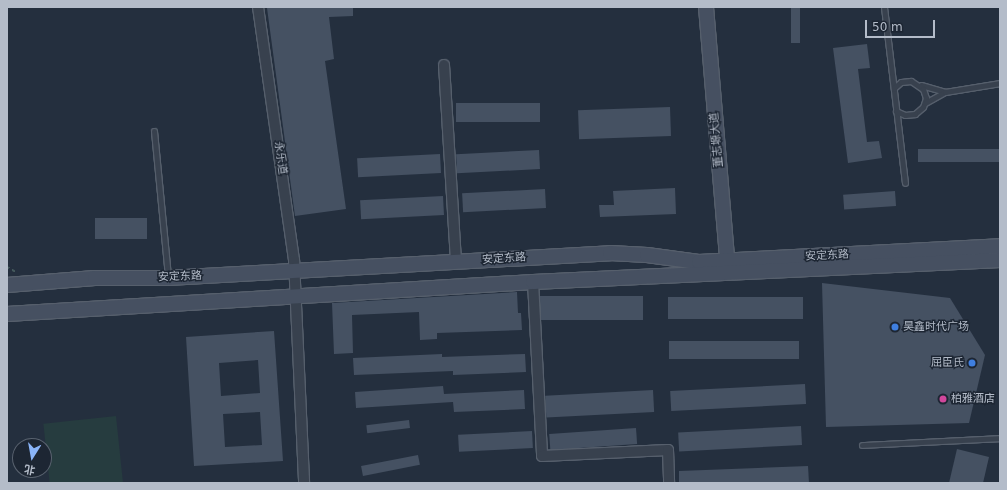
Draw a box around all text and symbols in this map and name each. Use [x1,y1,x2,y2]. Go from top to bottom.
scale bar [867,12,937,38]
text: 50 m [872,20,903,34]
street label: 董志塬大道 [708,112,726,168]
street label: 永乐道 [271,141,289,175]
street label: 安定东路 [805,248,849,264]
street label: 安定东路 [482,251,526,267]
street label: 安定东路 [158,270,202,284]
place label: 昊鑫时代广场 [903,320,969,334]
marker: 昊鑫时代广场 [890,322,900,332]
place label: 屈臣氏 [931,356,964,370]
marker: 屈臣氏 [967,358,977,368]
place label: 柏雅酒店 [951,392,995,406]
marker: 柏雅酒店 [938,394,948,404]
north arrow [12,438,52,478]
text: 北 [23,462,36,477]

